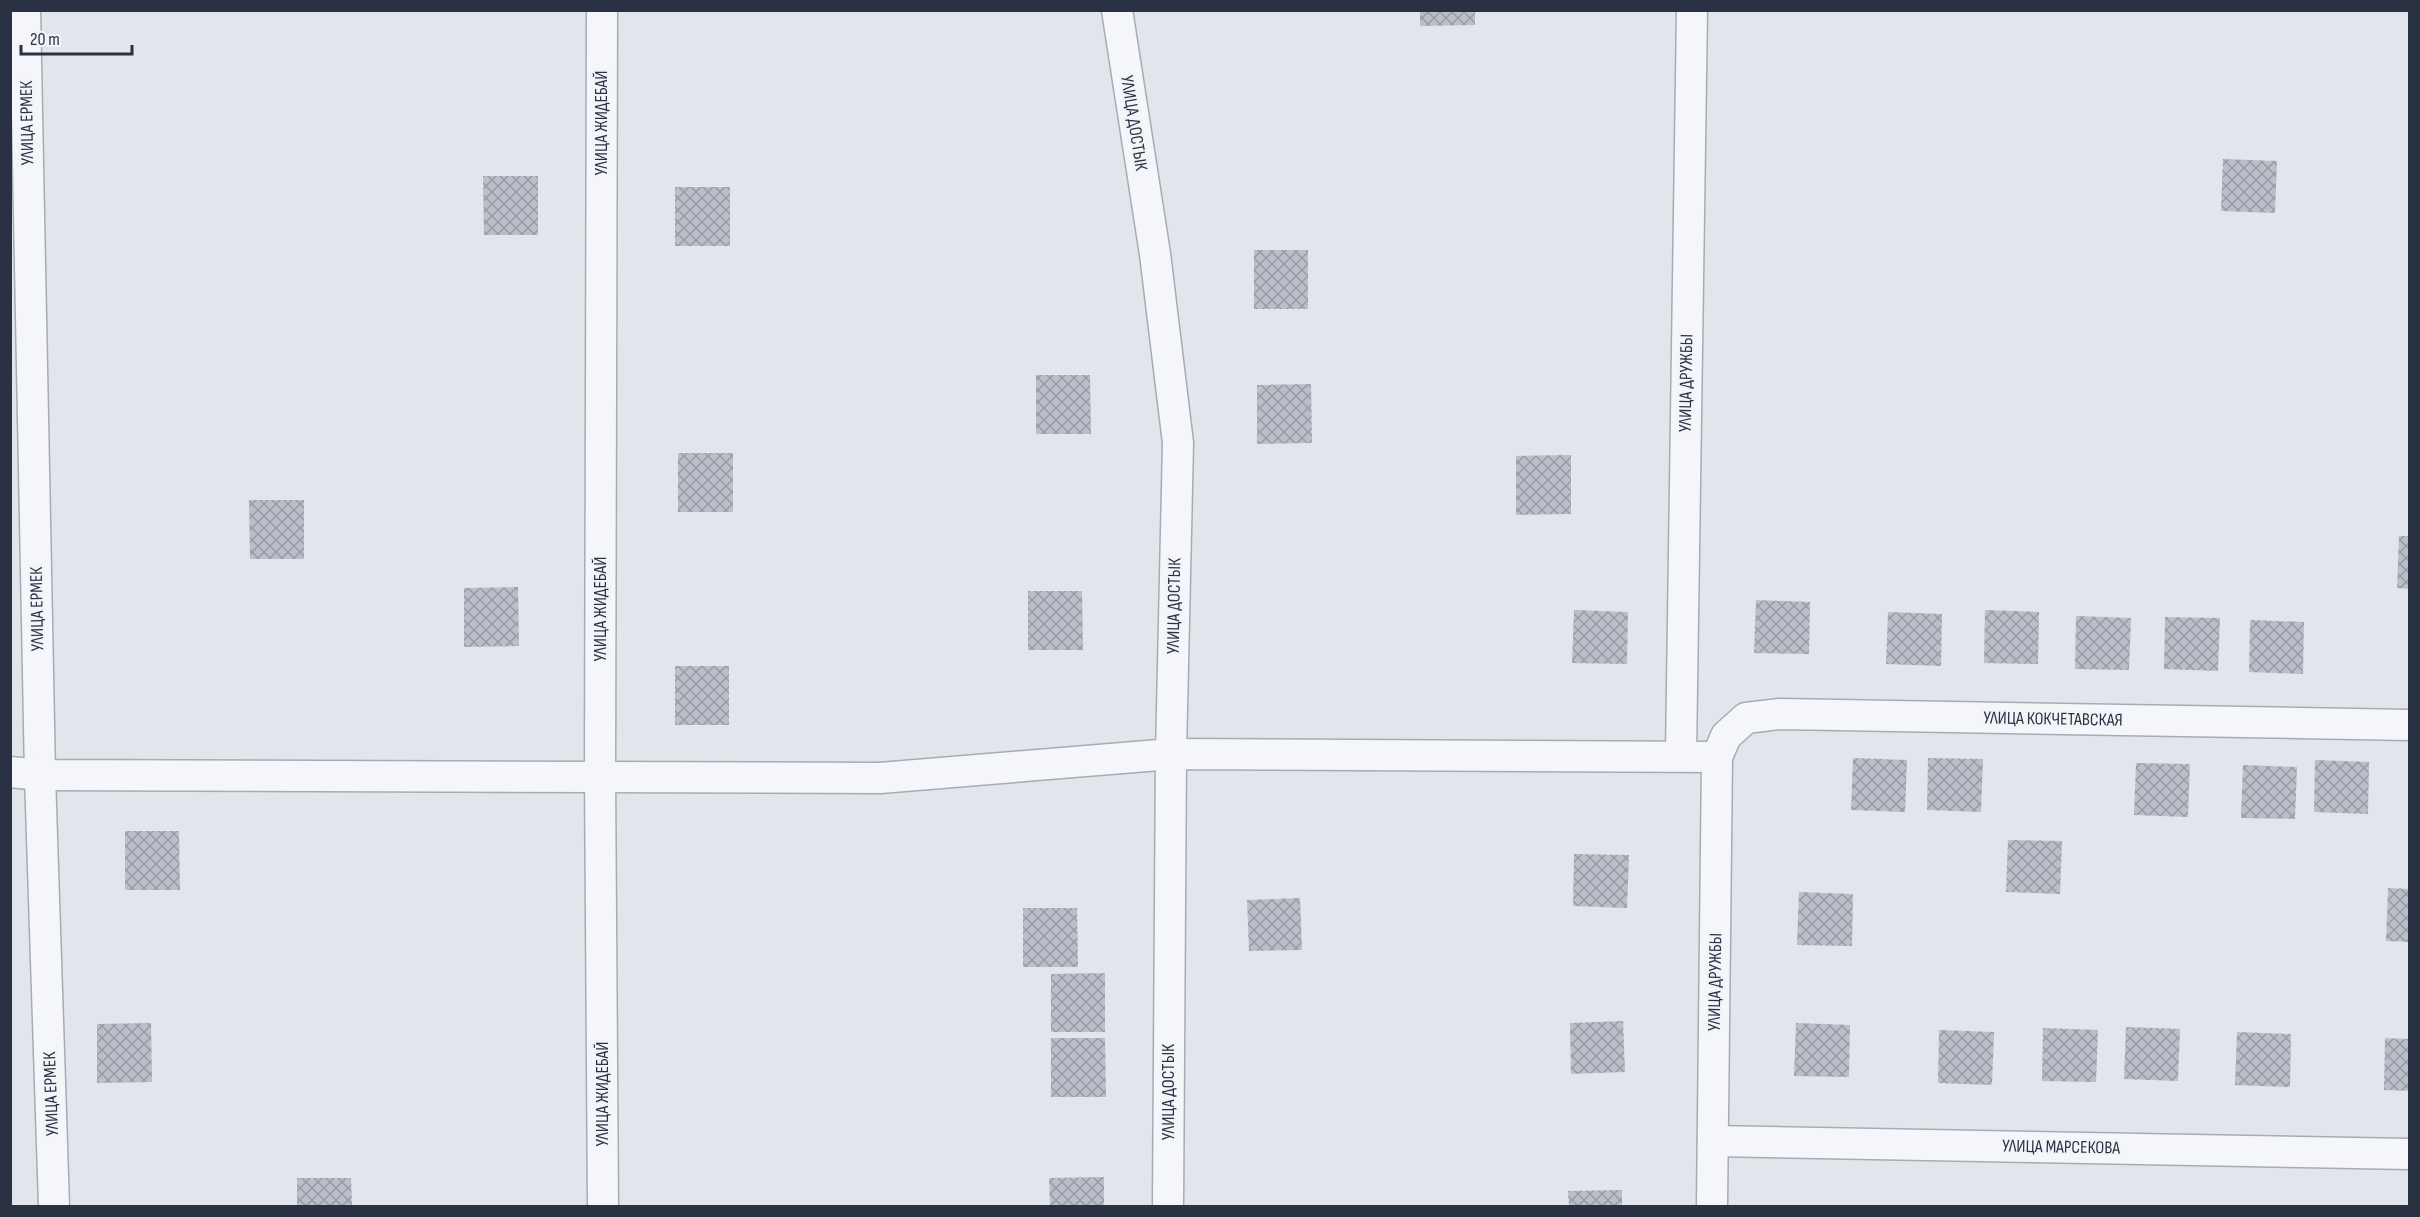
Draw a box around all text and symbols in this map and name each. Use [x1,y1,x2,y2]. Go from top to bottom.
scale bar [21,18,132,56]
text: 20 m [30,29,60,50]
street label: УЛИЦА ЖИДЕБАЙ [591,71,612,175]
street label: УЛИЦА ДОСТЫК [1116,74,1152,173]
street label: УЛИЦА ЕРМЕК [16,80,38,165]
street label: УЛИЦА ДРУЖБЫ [1675,334,1697,432]
street label: УЛИЦА ЖИДЕБАЙ [590,557,611,661]
street label: УЛИЦА ДОСТЫК [1163,557,1185,654]
street label: УЛИЦА ЕРМЕК [26,566,48,651]
street label: УЛИЦА КОКЧЕТАВСКАЯ [1983,707,2123,731]
street label: УЛИЦА ДРУЖБЫ [1704,933,1726,1031]
street label: УЛИЦА ЖИДЕБАЙ [592,1042,613,1146]
street label: УЛИЦА ДОСТЫК [1158,1043,1179,1140]
street label: УЛИЦА ЕРМЕК [39,1050,63,1137]
street label: УЛИЦА МАРСЕКОВА [2002,1135,2120,1159]

